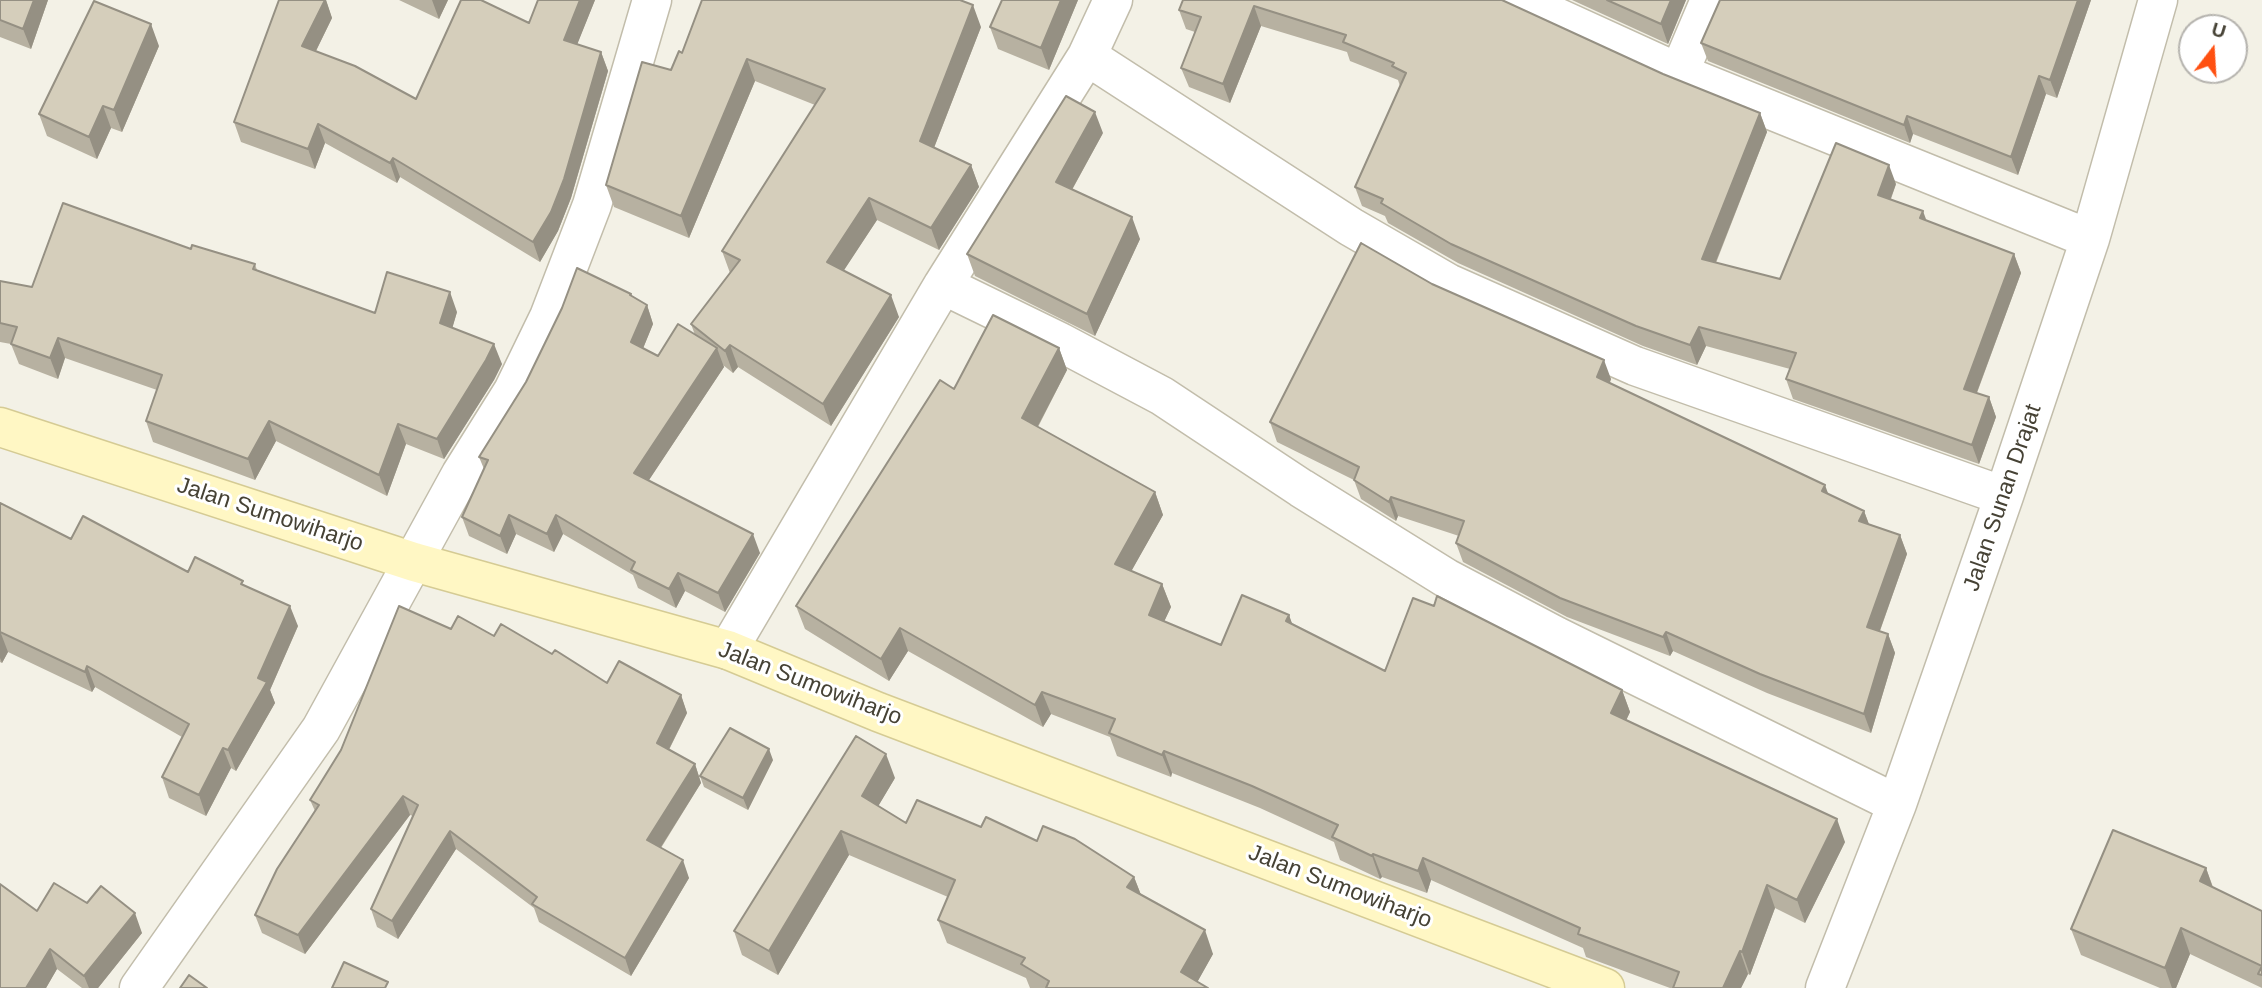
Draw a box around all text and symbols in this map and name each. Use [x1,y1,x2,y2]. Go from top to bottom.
north arrow [2178,14,2248,84]
text: U [2209,18,2228,42]
street label: Jalan Sunan Drajat [1958,401,2048,595]
street label: Jalan Sumowiharjo [173,472,367,558]
street label: Jalan Sumowiharjo [714,636,906,732]
street label: Jalan Sumowiharjo [1244,839,1436,935]

